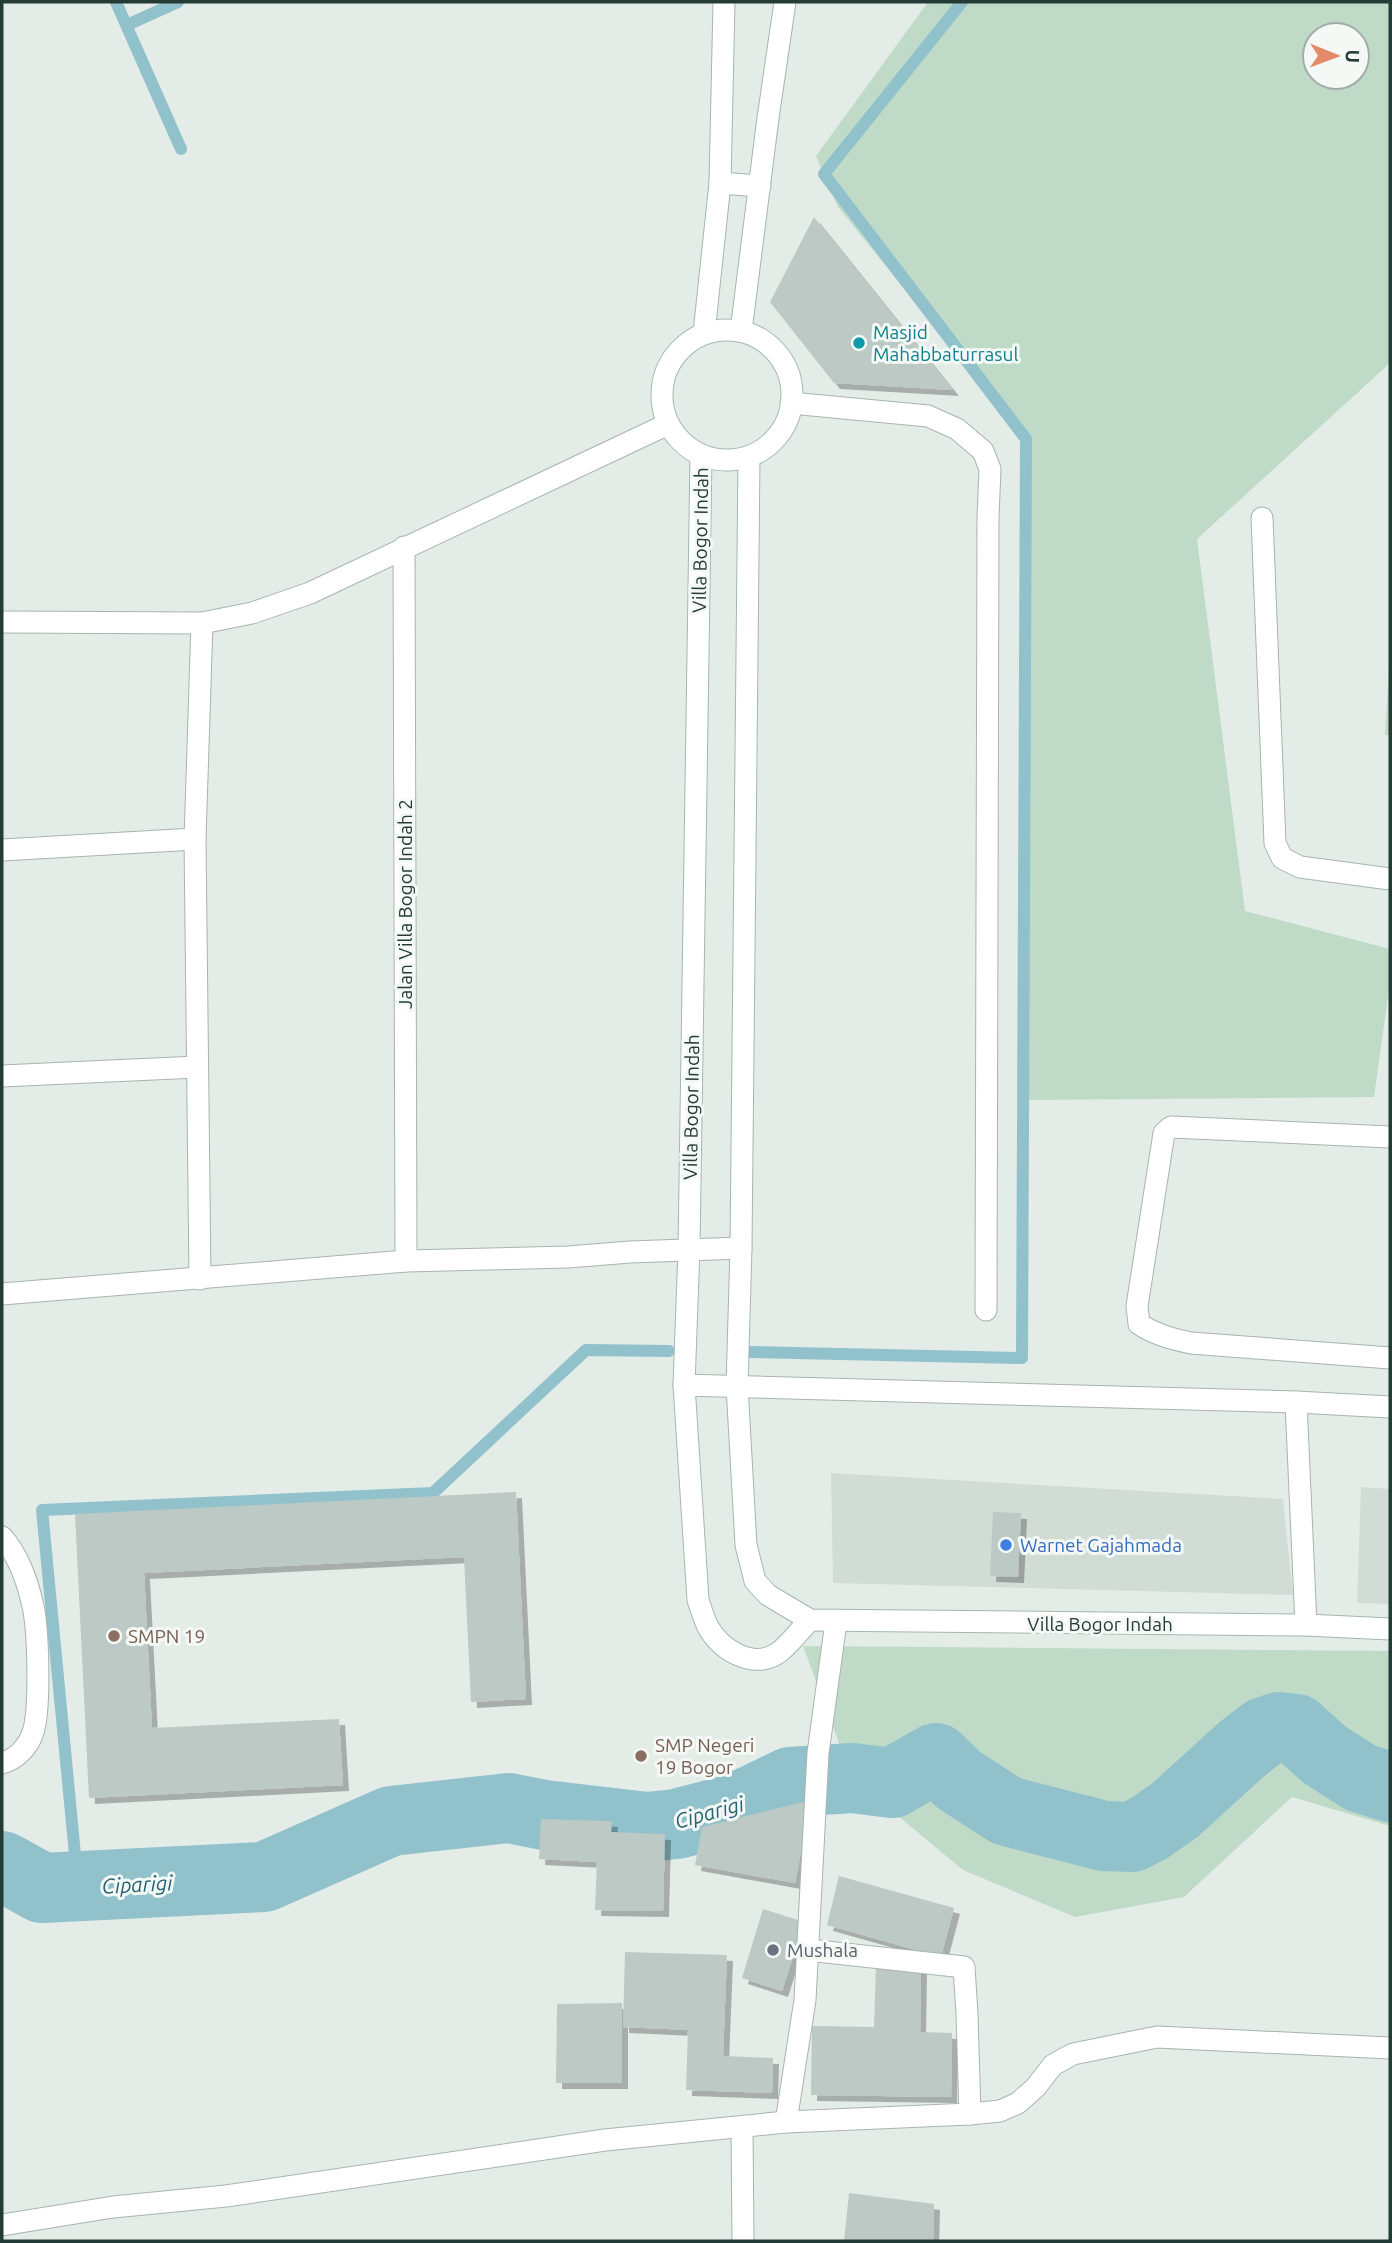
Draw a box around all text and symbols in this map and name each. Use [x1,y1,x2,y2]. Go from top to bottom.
north arrow [1301,21,1371,91]
text: U [1342,49,1364,63]
place label: Masjid Mahabbaturrasul [873,321,1018,365]
marker: Masjid Mahabbaturrasul [851,335,867,351]
street label: Villa Bogor Indah [688,467,712,613]
street label: Jalan Villa Bogor Indah 2 [394,799,416,1009]
street label: Villa Bogor Indah [679,1034,703,1180]
place label: Warnet Gajahmada [1020,1534,1182,1556]
marker: Warnet Gajahmada [998,1537,1014,1553]
street label: Villa Bogor Indah [1027,1613,1173,1635]
place label: SMPN 19 [128,1625,205,1647]
marker: SMPN 19 [106,1628,122,1644]
place label: SMP Negeri 19 Bogor [655,1734,754,1778]
marker: SMP Negeri 19 Bogor [633,1748,649,1764]
water label: Ciparigi [672,1791,747,1833]
water label: Ciparigi [101,1870,174,1898]
place label: Mushala [787,1939,858,1961]
marker: Mushala [765,1942,781,1958]

